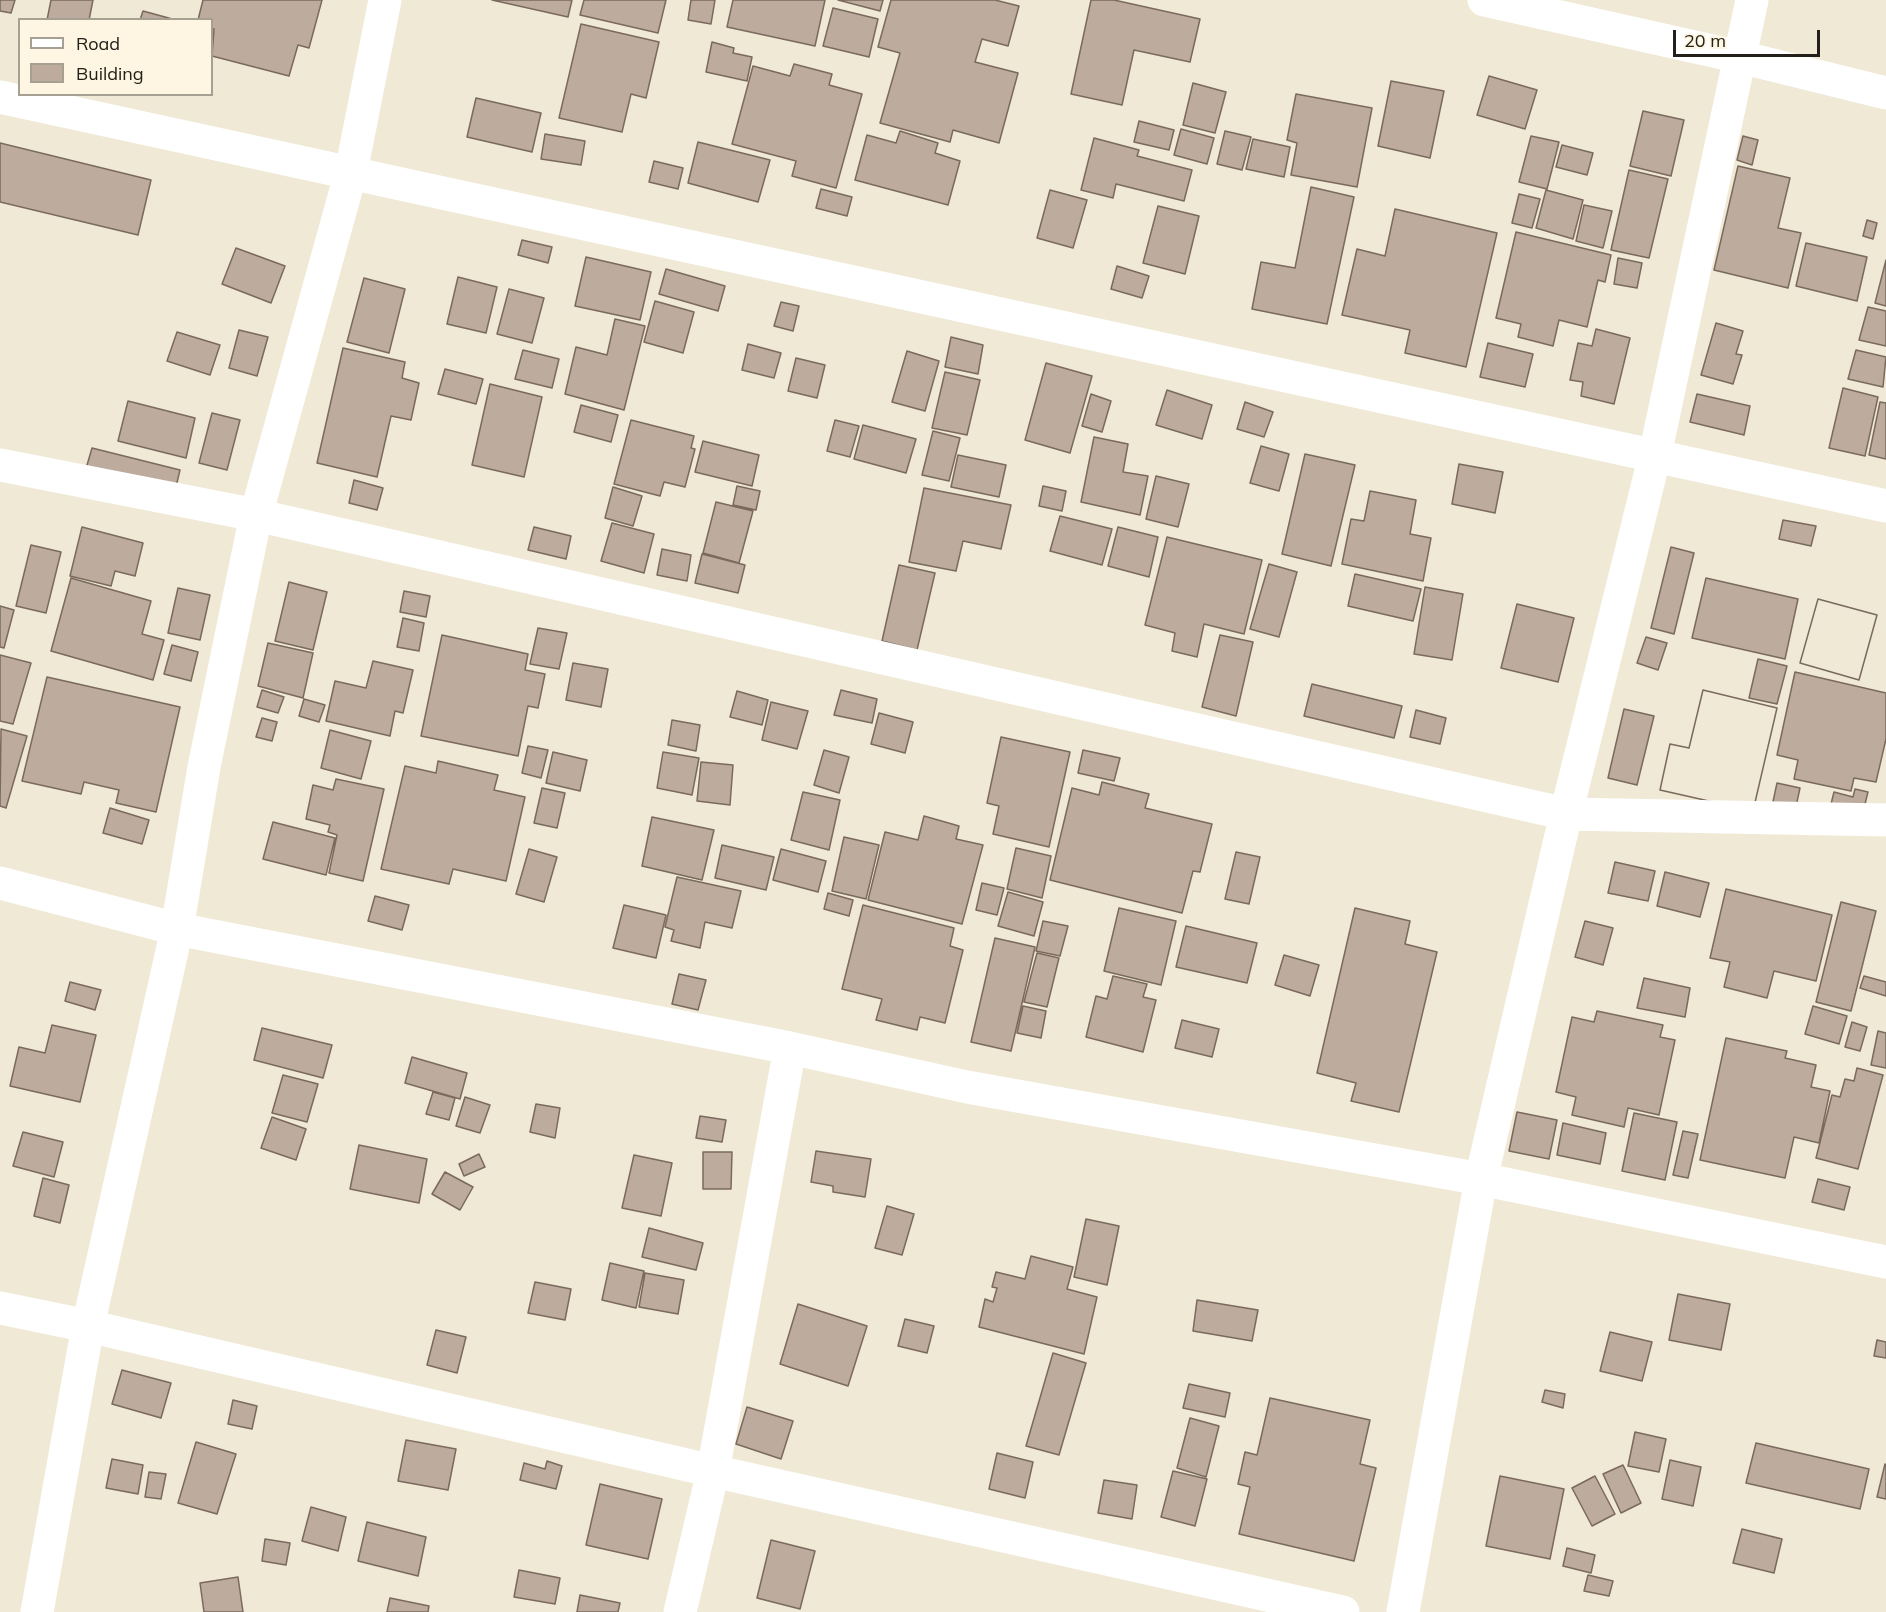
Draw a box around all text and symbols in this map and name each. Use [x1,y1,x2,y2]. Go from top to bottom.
legend [18,18,213,96]
scale bar [1676,18,1823,56]
text: 20 m [1684,29,1726,52]
text: Road [76,32,120,55]
text: Building [76,62,144,85]

